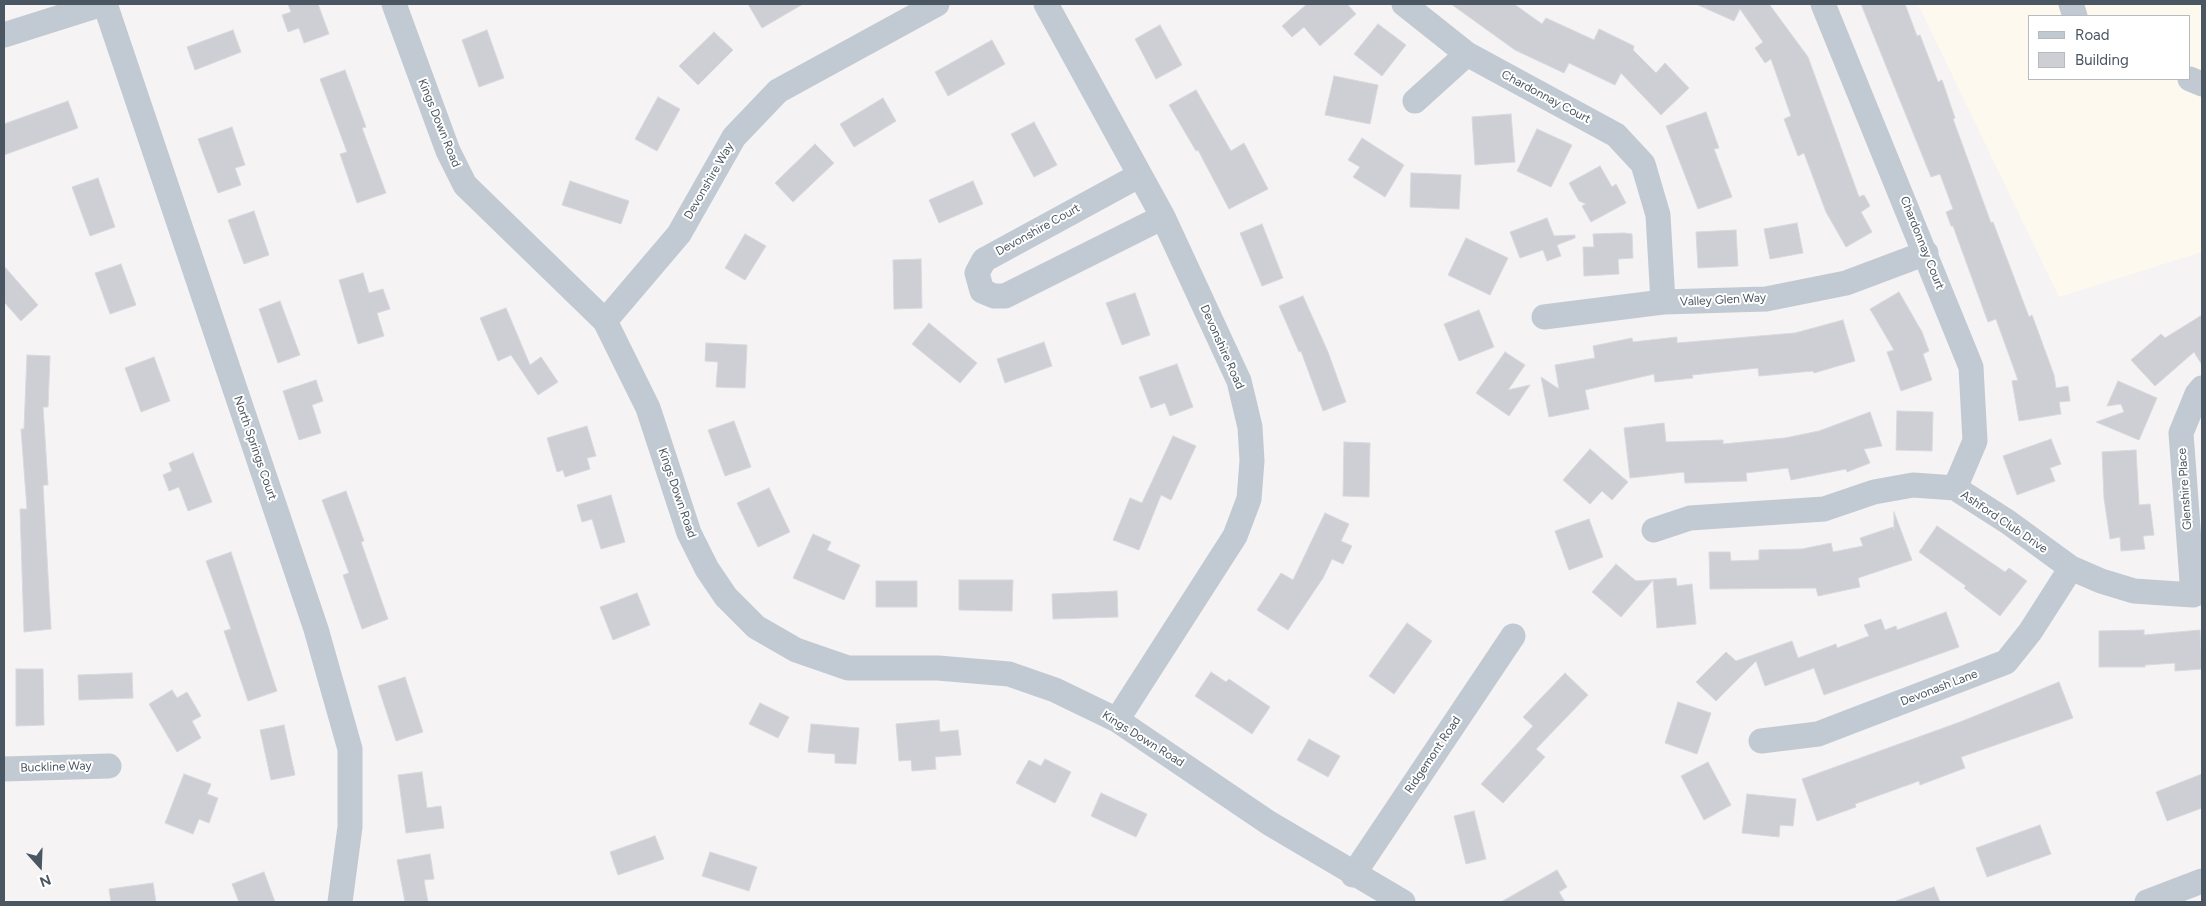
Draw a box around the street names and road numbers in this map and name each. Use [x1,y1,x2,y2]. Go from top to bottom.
street label: Chardonnay Court [1499,67,1593,127]
street label: Kings Down Road [415,77,463,169]
street label: Devonshire Way [681,140,737,222]
street label: Chardonnay Court [1897,194,1947,292]
street label: Devonshire Court [993,201,1083,259]
street label: Valley Glen Way [1680,291,1766,309]
street label: Devonshire Road [1197,303,1247,391]
street label: North Springs Court [230,394,280,502]
street label: Kings Down Road [655,446,699,540]
street label: Glenshire Place [2175,447,2195,531]
street label: Ashford Club Drive [1958,488,2050,556]
street label: Devonash Lane [1898,667,1980,709]
street label: Kings Down Road [1099,708,1187,770]
street label: Ridgemont Road [1402,714,1464,796]
street label: Buckline Way [20,759,92,775]

